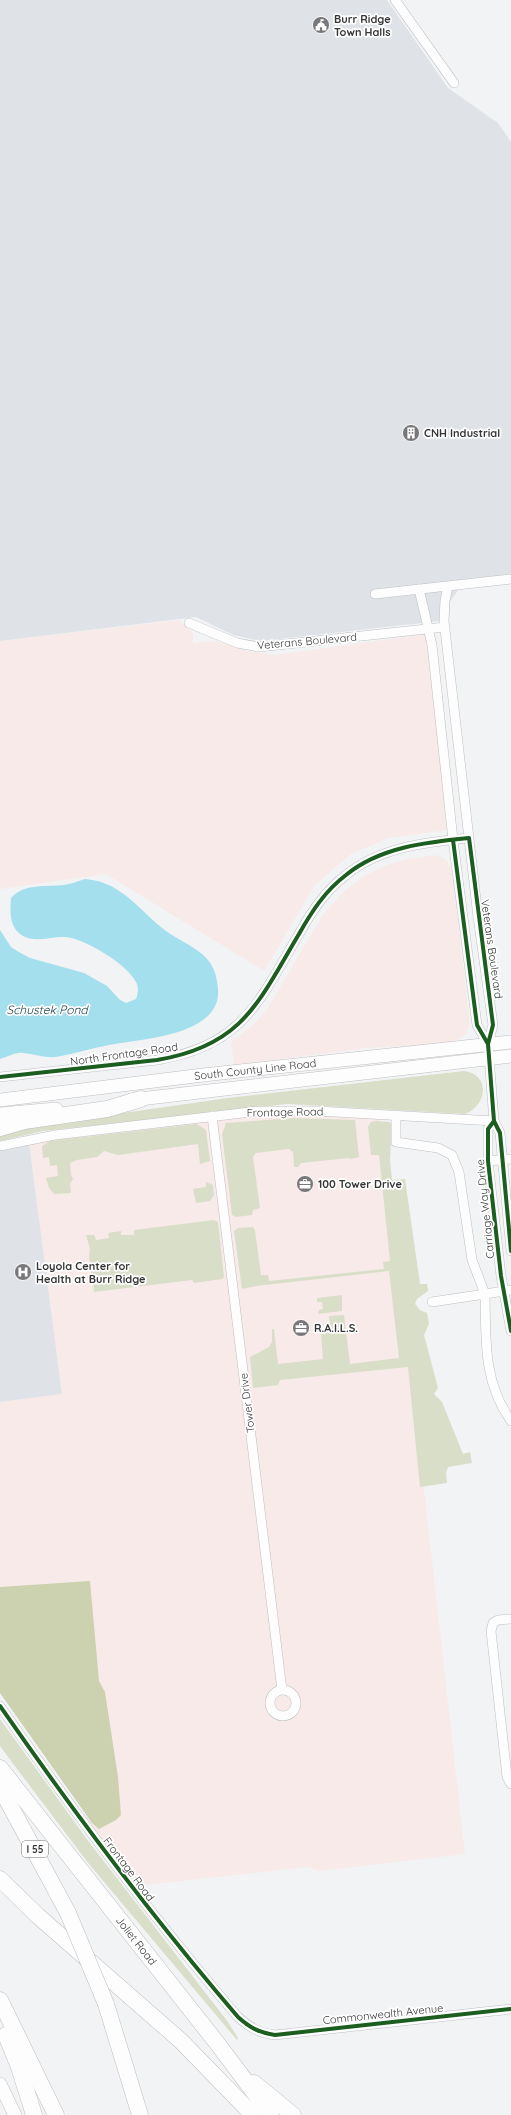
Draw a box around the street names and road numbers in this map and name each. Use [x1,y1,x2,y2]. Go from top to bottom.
street label: Veterans Boulevard [256,630,358,652]
street label: Veterans Boulevard [478,898,506,1000]
street label: North Frontage Road [69,1040,179,1068]
street label: South County Line Road [193,1056,317,1083]
street label: Frontage Road [247,1104,323,1120]
street label: Carriage Way Drive [473,1158,497,1260]
street label: Tower Drive [236,1372,258,1434]
street label: Frontage Road [100,1834,158,1904]
road number: I 55 [22,1841,48,1857]
street label: Joliet Road [113,1914,160,1968]
street label: Commonwealth Avenue [322,2001,444,2027]

